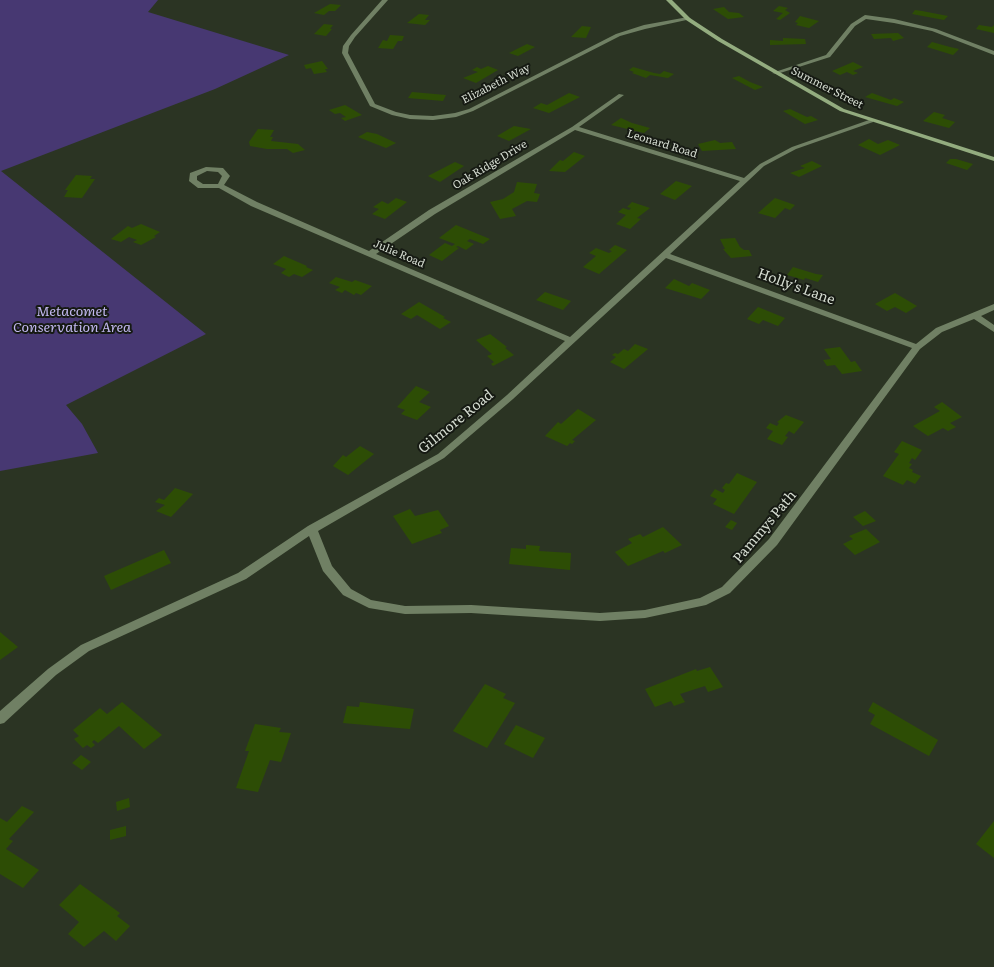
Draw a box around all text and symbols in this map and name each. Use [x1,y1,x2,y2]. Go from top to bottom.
street label: Elizabeth Way [460,61,532,107]
street label: Summer Street [789,64,865,112]
street label: Leonard Road [625,127,699,161]
street label: Oak Ridge Drive [450,138,530,192]
street label: Julie Road [371,237,427,271]
street label: Holly's Lane [755,265,837,309]
park label: Metacomet Conservation Area [13,304,131,336]
street label: Gilmore Road [415,387,497,457]
street label: Pammys Path [730,487,800,567]

